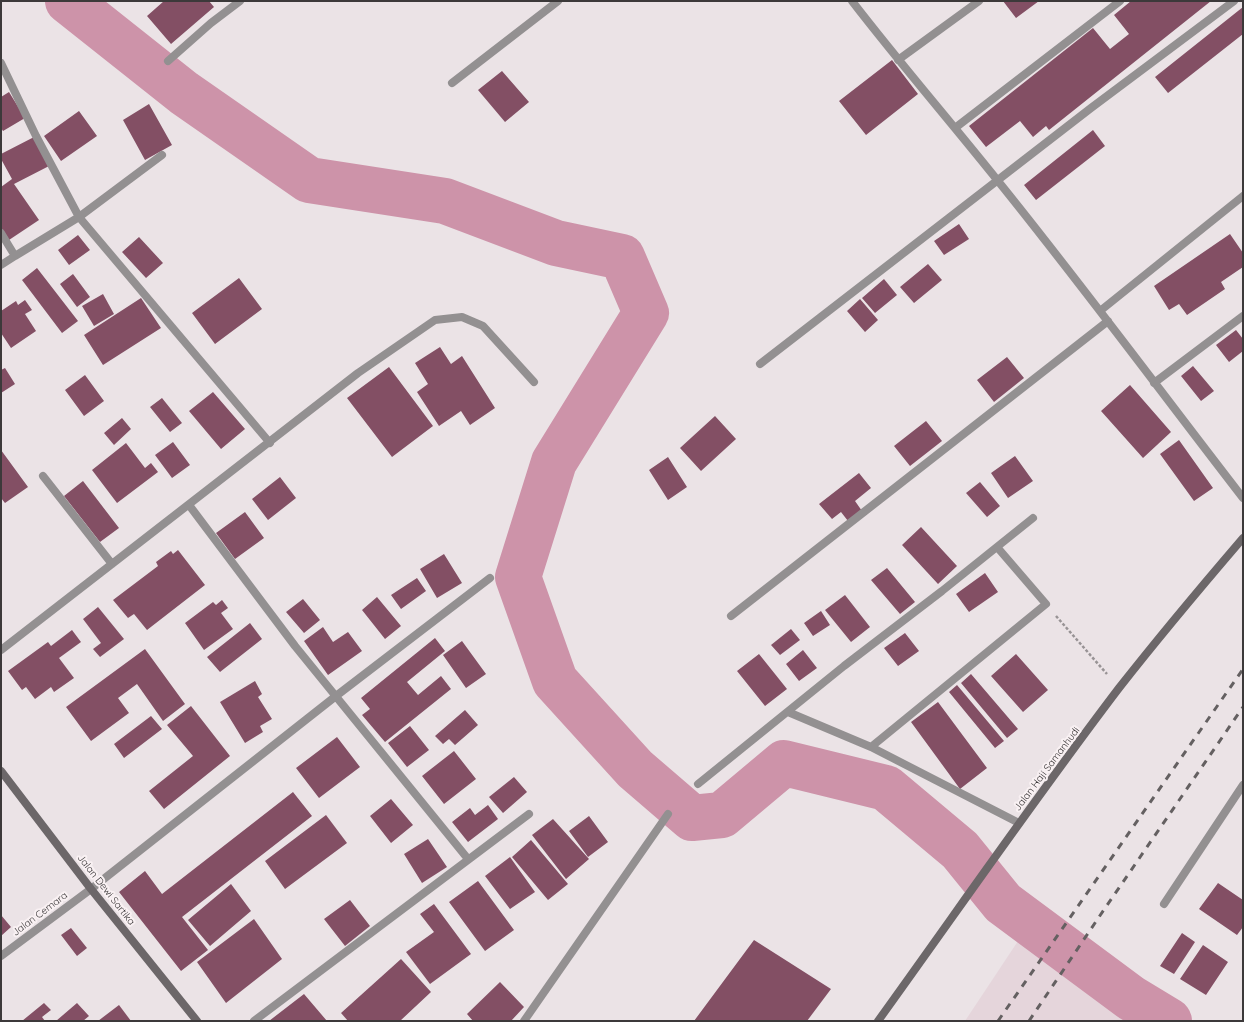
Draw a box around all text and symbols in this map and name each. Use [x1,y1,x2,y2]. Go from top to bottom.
street label: Jalan Haji Samanhudi [1012,725,1082,813]
street label: Jalan Dewi Sartika [75,852,137,928]
street label: Jalan Cemara [10,889,70,939]

